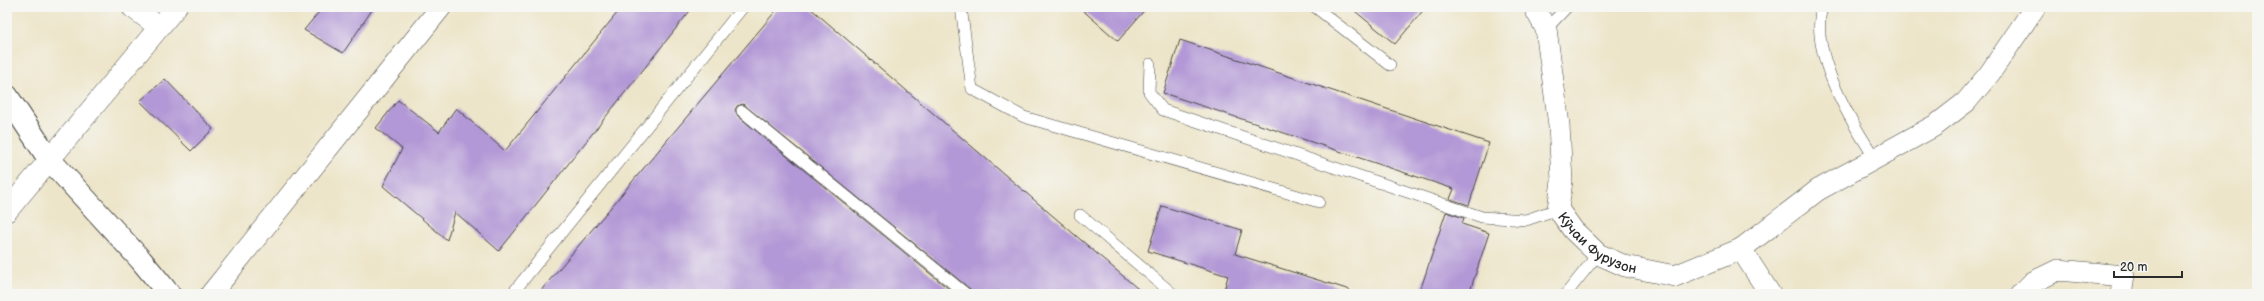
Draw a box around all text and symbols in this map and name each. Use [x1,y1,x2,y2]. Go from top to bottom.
street label: Кӯчаи Фурузон [1554,209,1638,277]
scale bar [2114,253,2182,279]
text: 20 m [2120,260,2147,275]

